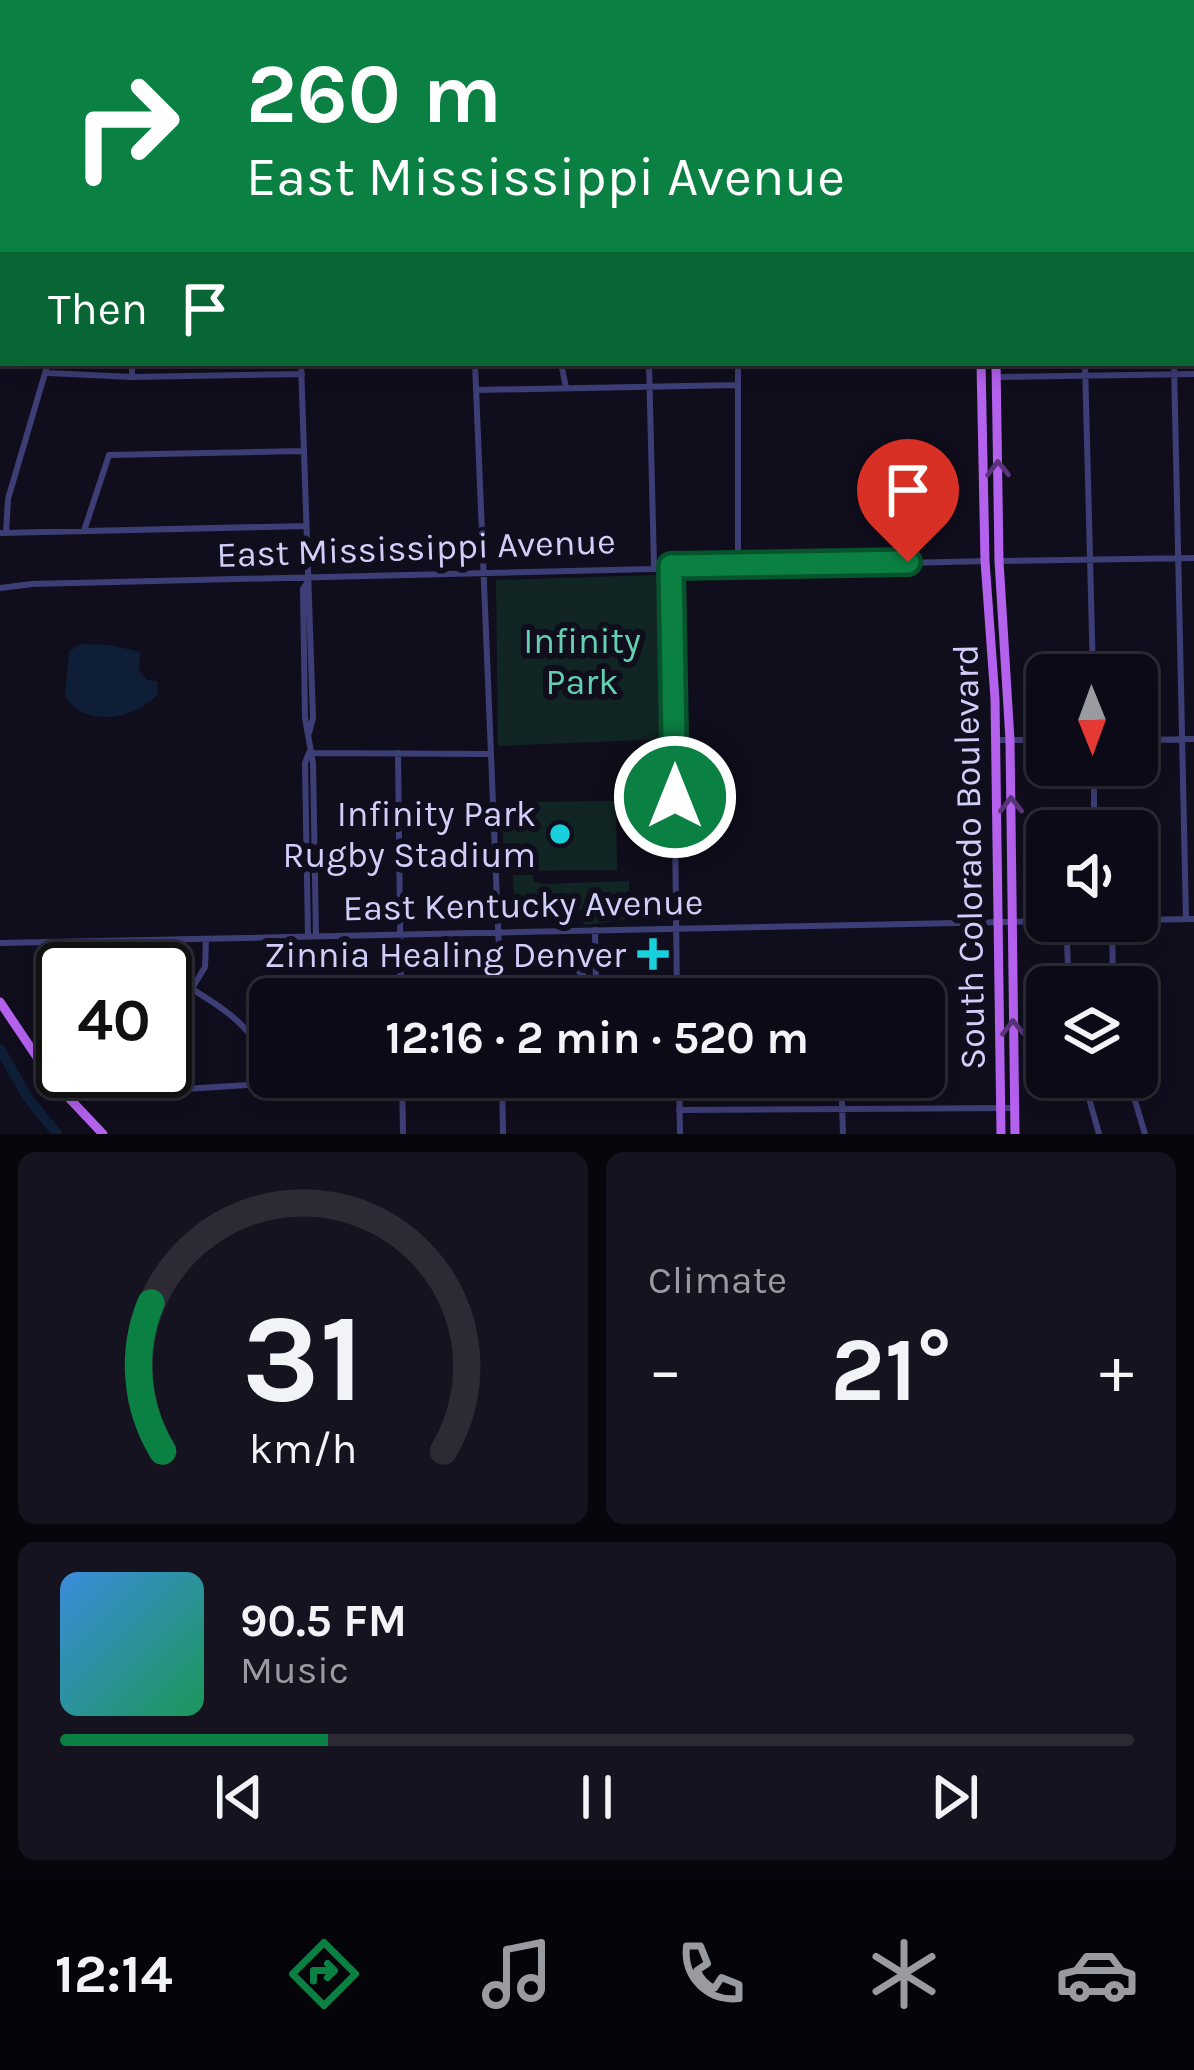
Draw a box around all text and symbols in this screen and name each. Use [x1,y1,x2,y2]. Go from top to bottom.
text: 260 m [246,45,502,143]
icon: right [48,48,204,204]
text: East Mississippi Avenue [246,145,845,209]
icon: arrive [172,276,238,342]
text: Then [48,283,148,335]
pin [857,439,959,562]
icon: arrive [875,457,941,523]
one-way arrow [985,459,1011,478]
street label: East Mississippi Avenue [216,520,616,576]
park label: Infinity Park [523,620,641,703]
street label: South Colorado Boulevard [944,644,994,1070]
north arrow [1026,654,1158,786]
map controls [1026,654,1158,1098]
position arrow [612,734,738,860]
place label: Infinity Park Rugby Stadium [283,793,536,876]
one-way arrow [998,795,1024,813]
button: sound [1026,810,1158,942]
marker: Infinity Park Rugby Stadium [547,821,573,847]
street label: East Kentucky Avenue [342,881,704,929]
place label: Zinnia Healing Denver [264,934,627,976]
marker: Zinnia Healing Denver [637,938,669,970]
speed limit sign: 40 [36,942,192,1098]
button: layers [1026,966,1158,1098]
text: 12:16 · 2 min · 520 m [385,1012,809,1064]
one-way arrow [1001,1018,1027,1037]
text: Climate [648,1257,787,1303]
text: 31 [242,1286,364,1431]
text: 21° [830,1317,952,1423]
text: − [648,1331,683,1409]
text: + [1099,1331,1134,1409]
text: km/h [249,1424,357,1474]
text: 90.5 FM [240,1595,407,1647]
text: Music [240,1647,349,1693]
icon: previous [206,1764,272,1830]
icon: pause [564,1764,630,1830]
icon: next [922,1764,988,1830]
icon: directions [282,1932,366,2016]
icon: music [475,1932,559,2016]
icon: phone [669,1932,753,2016]
icon: climate [862,1932,946,2016]
icon: car [1055,1932,1139,2016]
text: 12:14 [55,1942,173,2006]

